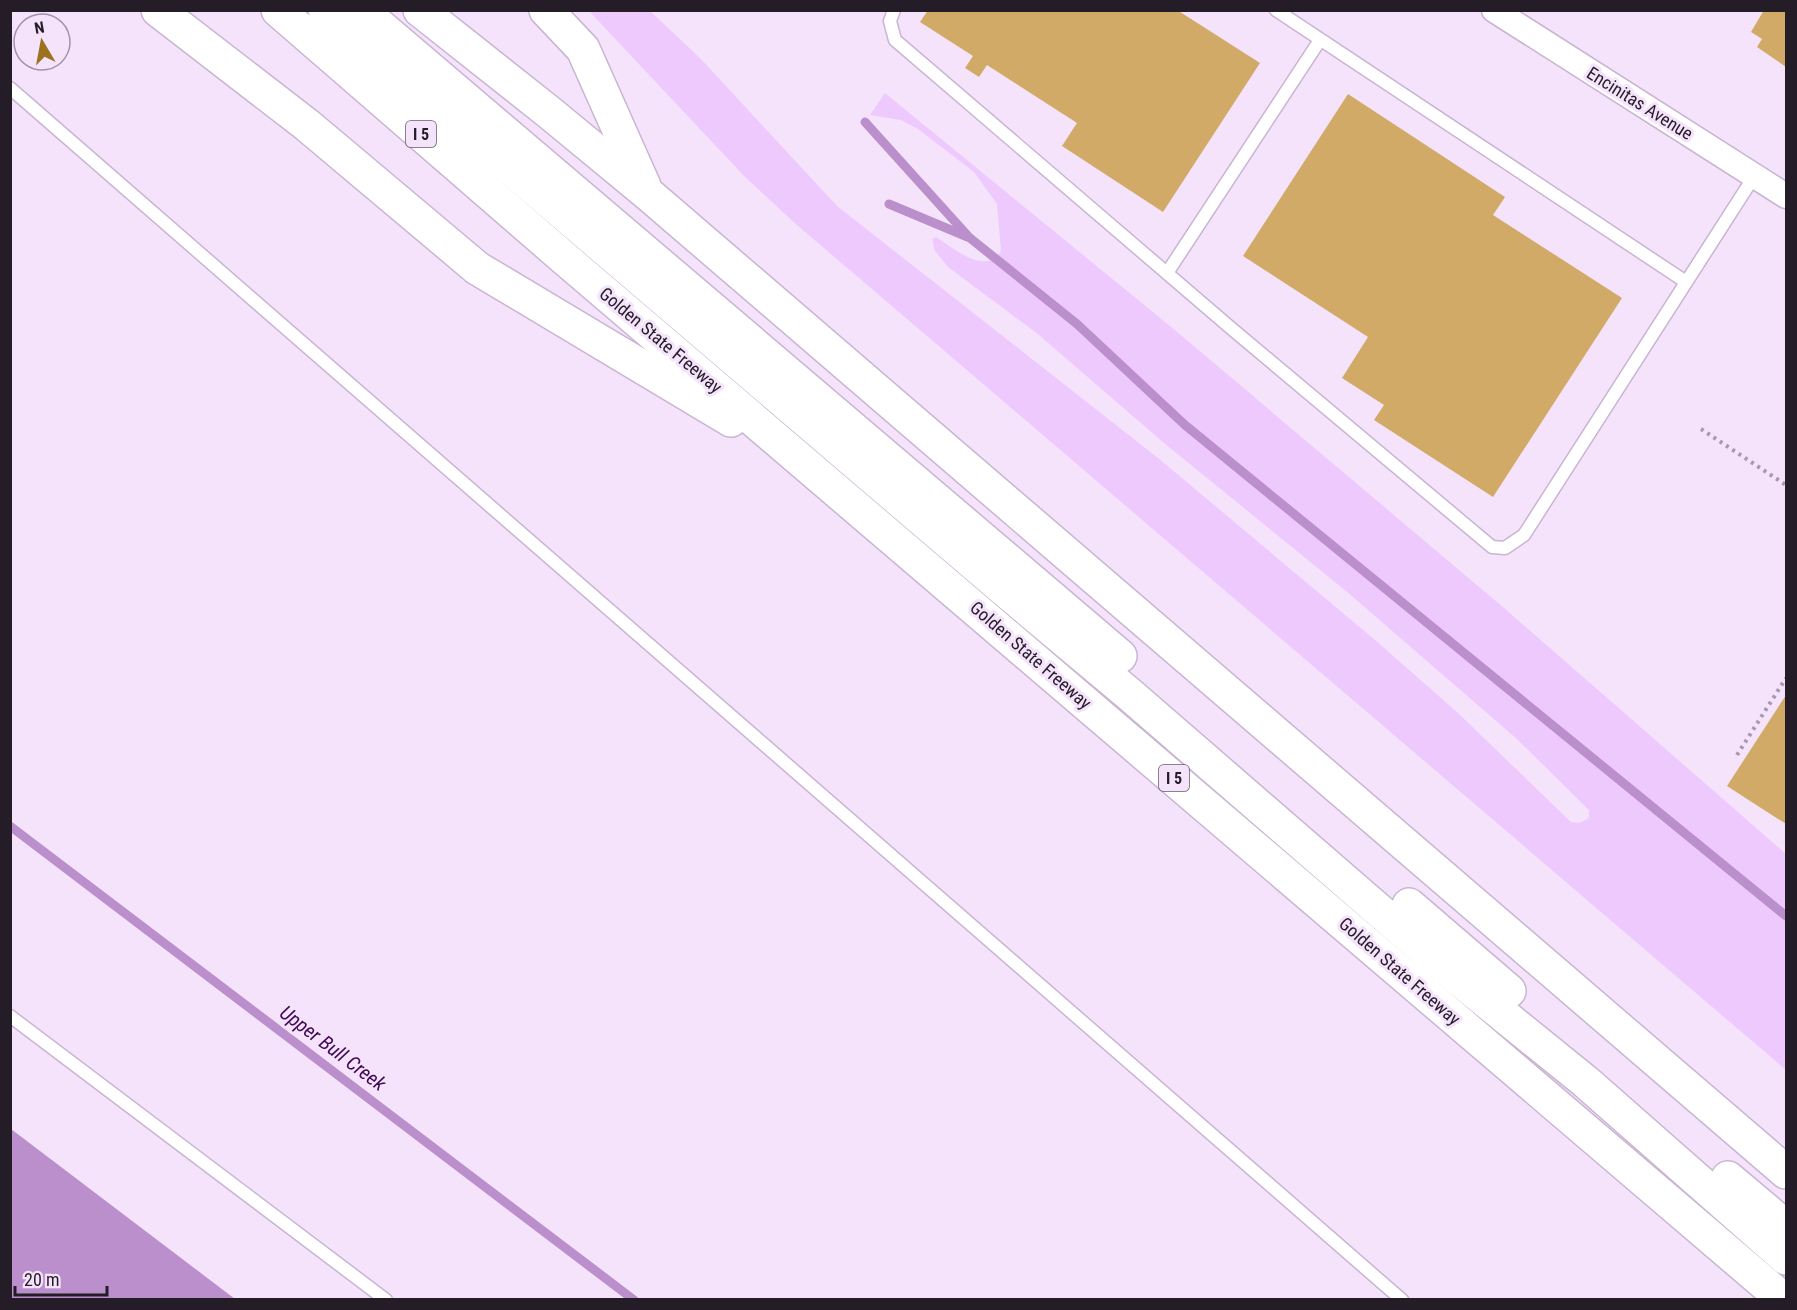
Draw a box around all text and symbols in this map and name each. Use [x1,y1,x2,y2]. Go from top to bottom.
north arrow [12,12,72,72]
text: N [33,18,46,38]
street label: Encinitas Avenue [1583,62,1697,144]
road number: I 5 [406,121,436,147]
street label: Golden State Freeway [595,283,727,398]
street label: Golden State Freeway [966,597,1096,714]
road number: I 5 [1159,765,1189,791]
street label: Golden State Freeway [1335,913,1465,1030]
water label: Upper Bull Creek [275,1000,392,1096]
scale bar [15,1259,106,1297]
text: 20 m [24,1269,59,1290]

